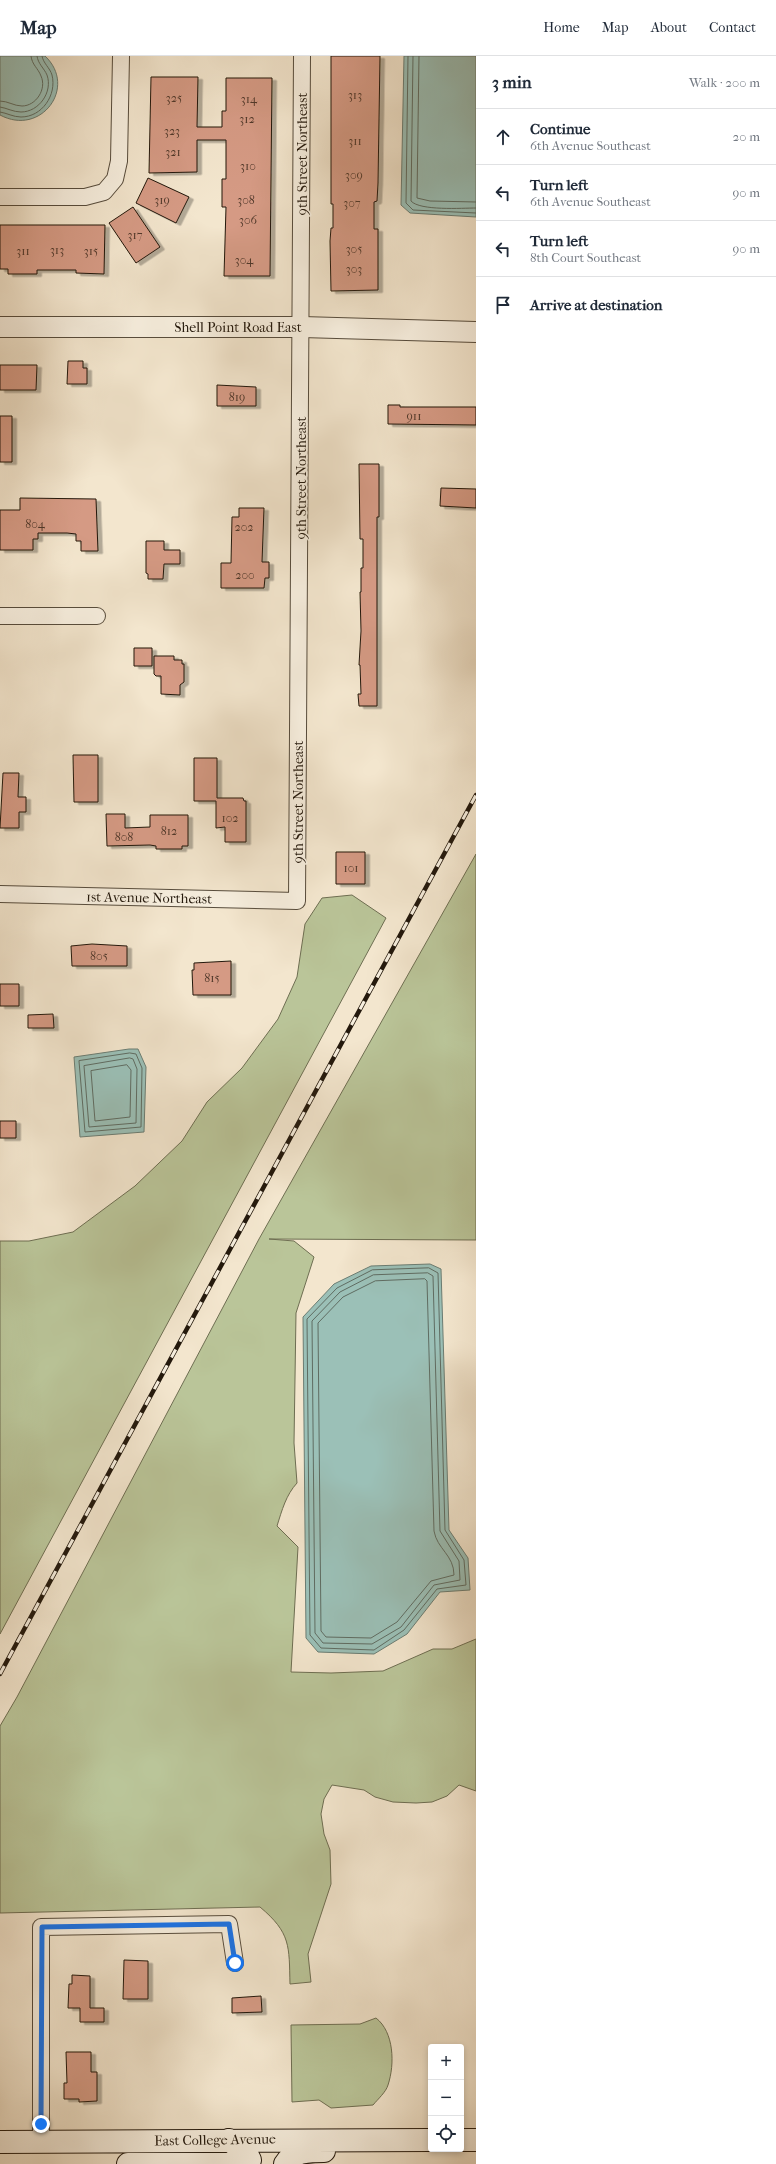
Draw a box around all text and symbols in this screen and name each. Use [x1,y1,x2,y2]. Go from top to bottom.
text: Map [20,17,56,39]
text: Home [543,19,580,36]
text: Map [602,19,629,36]
text: About [651,19,687,36]
text: Contact [709,19,756,36]
text: 3 min [492,72,532,92]
text: Walk · 200 m [689,75,760,90]
house number: 313 [348,88,362,102]
house number: 325 [166,91,182,105]
house number: 314 [241,92,258,106]
street label: 9th Street Northeast [294,93,311,215]
house number: 312 [239,112,255,126]
text: Continue [530,120,590,138]
house number: 323 [164,124,180,138]
icon: ahead [492,126,514,148]
text: 20 m [733,129,760,144]
house number: 311 [348,134,362,148]
text: 6th Avenue Southeast [530,138,651,153]
house number: 321 [165,145,181,159]
house number: 310 [240,159,256,173]
house number: 309 [345,168,363,182]
text: Turn left [530,176,588,194]
icon: left [492,182,514,204]
text: 90 m [732,185,760,200]
house number: 319 [154,193,170,207]
house number: 308 [237,193,255,207]
text: 6th Avenue Southeast [530,194,651,209]
house number: 307 [343,196,361,210]
house number: 306 [239,213,258,227]
house number: 317 [128,228,143,242]
text: Turn left [530,232,588,250]
icon: left [492,238,514,260]
text: 90 m [732,241,760,256]
house number: 305 [346,242,362,256]
house number: 313 [50,243,64,257]
house number: 311 [16,244,30,258]
house number: 315 [84,244,98,258]
text: 8th Court Southeast [530,250,641,265]
house number: 304 [235,253,254,267]
house number: 303 [346,262,362,276]
icon: arrive [492,294,514,316]
text: Arrive at destination [530,296,662,314]
street label: Shell Point Road East [174,319,302,336]
house number: 819 [229,390,245,404]
house number: 911 [407,409,421,423]
street label: 9th Street Northeast [293,417,310,539]
house number: 804 [25,517,46,531]
house number: 202 [235,520,253,534]
house number: 200 [235,568,255,582]
street label: 9th Street Northeast [290,741,307,863]
house number: 102 [221,811,239,825]
house number: 812 [161,824,177,838]
house number: 808 [115,830,133,844]
house number: 101 [343,861,359,875]
street label: 1st Avenue Northeast [86,888,212,908]
house number: 805 [90,949,108,963]
house number: 815 [204,971,220,985]
route start [226,1954,244,1972]
map controls [428,2044,464,2152]
button: + [428,2044,464,2080]
button: − [428,2080,464,2116]
route end [32,2115,50,2133]
button: locate [428,2116,464,2152]
street label: East College Avenue [154,2130,276,2150]

